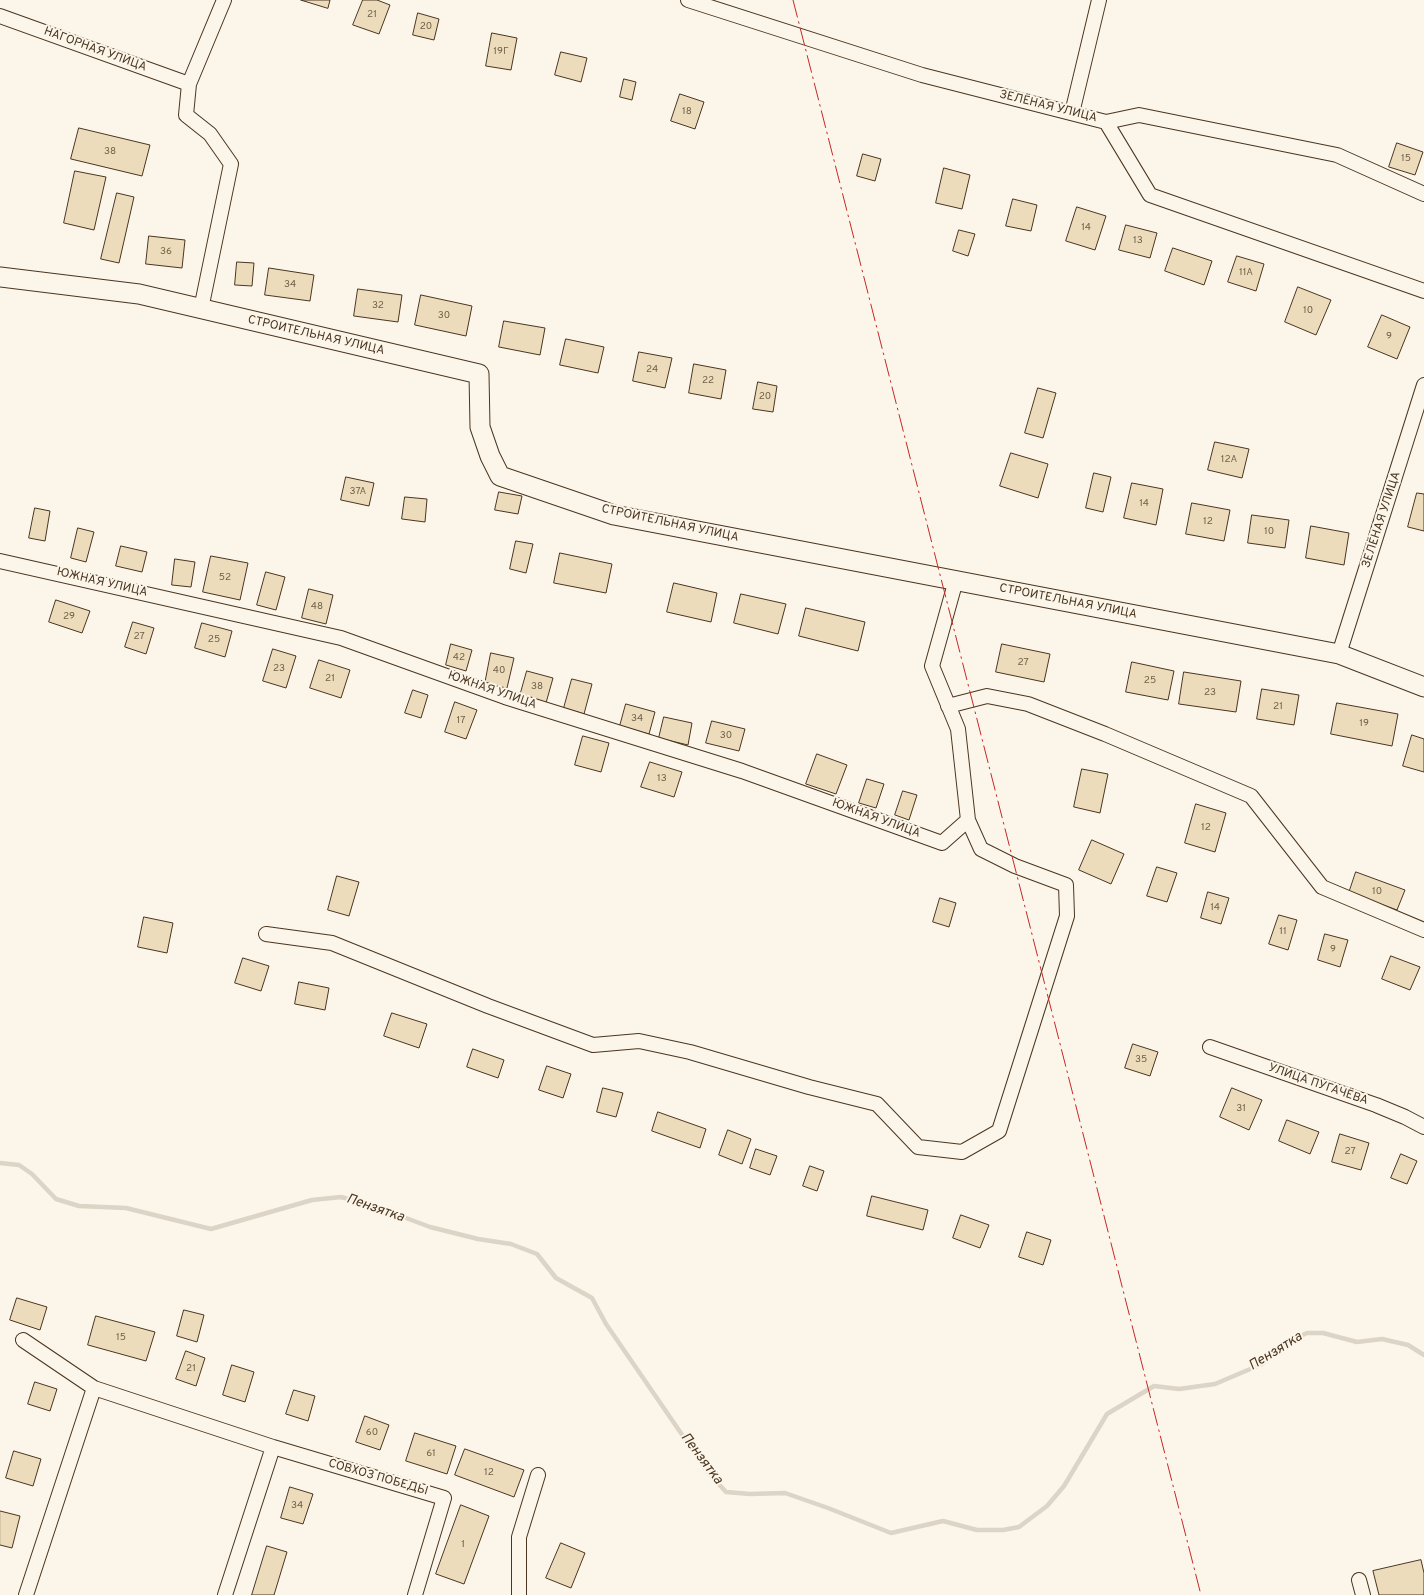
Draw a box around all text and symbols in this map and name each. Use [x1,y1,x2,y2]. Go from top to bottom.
house number: 21 [367,9,377,21]
house number: 20 [420,21,432,33]
street label: НАГОРНАЯ УЛИЦА [42,25,148,75]
house number: 19Г [493,46,509,58]
street label: ЗЕЛЁНАЯ УЛИЦА [998,88,1098,126]
house number: 18 [682,106,692,118]
house number: 38 [104,146,116,158]
house number: 15 [1401,153,1411,165]
house number: 14 [1081,222,1091,234]
house number: 13 [1133,235,1143,247]
house number: 36 [160,246,172,258]
house number: 11А [1239,267,1253,279]
house number: 34 [284,279,296,291]
house number: 32 [372,300,384,312]
house number: 10 [1303,305,1313,317]
house number: 30 [438,310,450,322]
street label: СТРОИТЕЛЬНАЯ УЛИЦА [246,313,386,359]
house number: 9 [1386,331,1392,343]
house number: 24 [646,364,658,376]
house number: 22 [702,375,714,387]
house number: 20 [759,391,771,403]
house number: 12А [1221,454,1237,466]
street label: ЗЕЛЁНАЯ УЛИЦА [1360,470,1404,570]
house number: 37А [350,486,366,498]
house number: 14 [1139,498,1149,510]
street label: СТРОИТЕЛЬНАЯ УЛИЦА [600,502,740,546]
house number: 12 [1203,516,1213,528]
house number: 10 [1264,526,1274,538]
street label: ЮЖНАЯ УЛИЦА [55,566,149,600]
house number: 52 [219,572,231,584]
street label: СТРОИТЕЛЬНАЯ УЛИЦА [998,582,1138,622]
house number: 48 [311,601,323,613]
house number: 29 [63,611,75,623]
house number: 27 [133,631,145,643]
house number: 25 [208,634,220,646]
house number: 42 [453,652,465,664]
house number: 27 [1017,657,1029,669]
house number: 23 [273,663,285,675]
house number: 40 [493,665,505,677]
street label: ЮЖНАЯ УЛИЦА [446,669,538,713]
house number: 21 [325,673,335,685]
house number: 25 [1144,675,1156,687]
house number: 38 [531,681,543,693]
house number: 23 [1204,687,1216,699]
house number: 21 [1273,701,1283,713]
house number: 34 [631,713,643,725]
house number: 17 [457,715,465,727]
house number: 19 [1359,718,1369,730]
house number: 30 [720,730,732,742]
house number: 13 [657,773,667,785]
street label: ЮЖНАЯ УЛИЦА [830,796,922,842]
house number: 12 [1201,822,1211,834]
house number: 10 [1372,886,1382,898]
house number: 14 [1210,902,1220,914]
house number: 11 [1279,926,1287,938]
house number: 9 [1330,944,1336,956]
house number: 35 [1135,1054,1147,1066]
street label: УЛИЦА ПУГАЧЁВА [1266,1061,1370,1109]
house number: 31 [1236,1103,1246,1115]
house number: 27 [1344,1146,1356,1158]
water label: Пензятка [344,1191,406,1227]
water label: Пензятка [1246,1329,1306,1375]
house number: 15 [116,1332,126,1344]
house number: 21 [186,1363,196,1375]
house number: 60 [366,1427,378,1439]
water label: Пензятка [676,1430,726,1488]
house number: 61 [426,1448,436,1460]
street label: СОВХОЗ ПОБЕДЫ [326,1457,430,1499]
house number: 12 [484,1467,494,1479]
house number: 34 [291,1500,303,1512]
house number: 1 [461,1539,465,1551]

